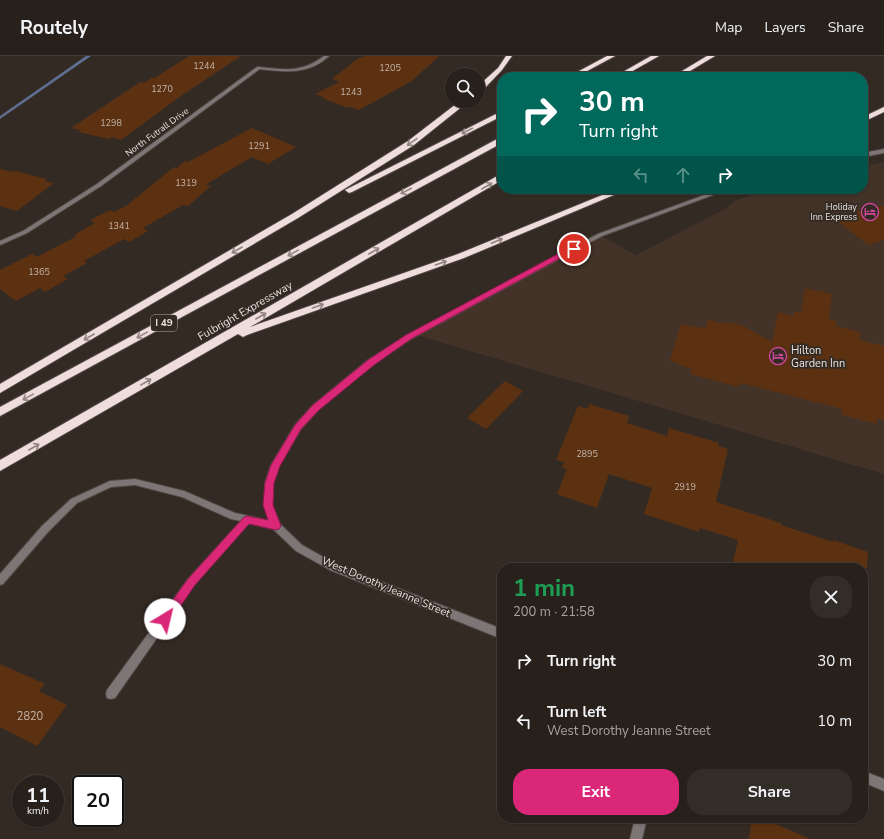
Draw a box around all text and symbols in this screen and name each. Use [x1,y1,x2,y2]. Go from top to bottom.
text: Routely [20,15,88,41]
text: Map [715,18,742,37]
text: Layers [764,18,806,37]
text: Share [828,18,864,37]
house number: 1244 [193,60,215,72]
house number: 1205 [379,62,401,74]
map controls [445,68,485,108]
button: search [445,68,485,108]
house number: 1270 [151,83,173,95]
text: 30 m [579,83,645,121]
house number: 1243 [340,86,362,98]
icon: right [513,88,565,140]
street label: North Futrall Drive [123,105,191,159]
house number: 1298 [100,117,122,129]
text: Turn right [579,119,658,143]
one-way arrow [461,128,473,135]
one-way arrow [407,138,418,146]
house number: 1291 [248,140,270,152]
icon: left [630,164,652,186]
icon: ahead [672,164,694,186]
icon: right [714,164,736,186]
house number: 1319 [175,177,197,189]
one-way arrow [480,181,492,189]
one-way arrow [400,188,412,196]
place label: Holiday Inn Express [810,201,857,223]
hotel icon: Holiday Inn Express [860,202,880,222]
house number: 1341 [108,220,130,232]
pin [557,232,591,266]
one-way arrow [491,237,503,244]
icon: arrive [563,238,585,260]
one-way arrow [231,246,243,254]
one-way arrow [368,246,380,254]
one-way arrow [287,249,299,257]
one-way arrow [435,259,447,267]
house number: 1365 [28,266,50,278]
street label: Fulbright Expressway [195,278,295,344]
one-way arrow [312,302,324,310]
one-way arrow [255,311,267,319]
road number: I 49 [151,315,177,331]
one-way arrow [136,332,148,339]
one-way arrow [83,333,95,341]
place label: Hilton Garden Inn [791,343,845,371]
hotel icon: Hilton Garden Inn [768,346,788,366]
one-way arrow [140,378,152,386]
one-way arrow [22,394,34,401]
one-way arrow [28,443,40,450]
house number: 2895 [576,448,598,460]
house number: 2919 [674,481,696,493]
street label: West Dorothy Jeanne Street [319,553,453,621]
text: 1 min [513,572,575,604]
button: close [810,576,852,618]
position arrow [144,598,186,640]
text: 200 m · 21:58 [513,603,595,621]
icon: right [513,650,535,672]
text: Turn right [547,651,616,671]
text: 30 m [817,651,852,671]
text: Turn left [547,702,606,722]
house number: 2820 [17,709,44,724]
icon: left [513,710,535,732]
text: 10 m [817,711,852,731]
text: West Dorothy Jeanne Street [547,722,711,740]
button: Exit [513,769,679,815]
button: Share [687,769,852,815]
speed limit sign: 20 [72,775,124,827]
text: 11 [26,782,50,809]
text: km/h [27,804,49,818]

